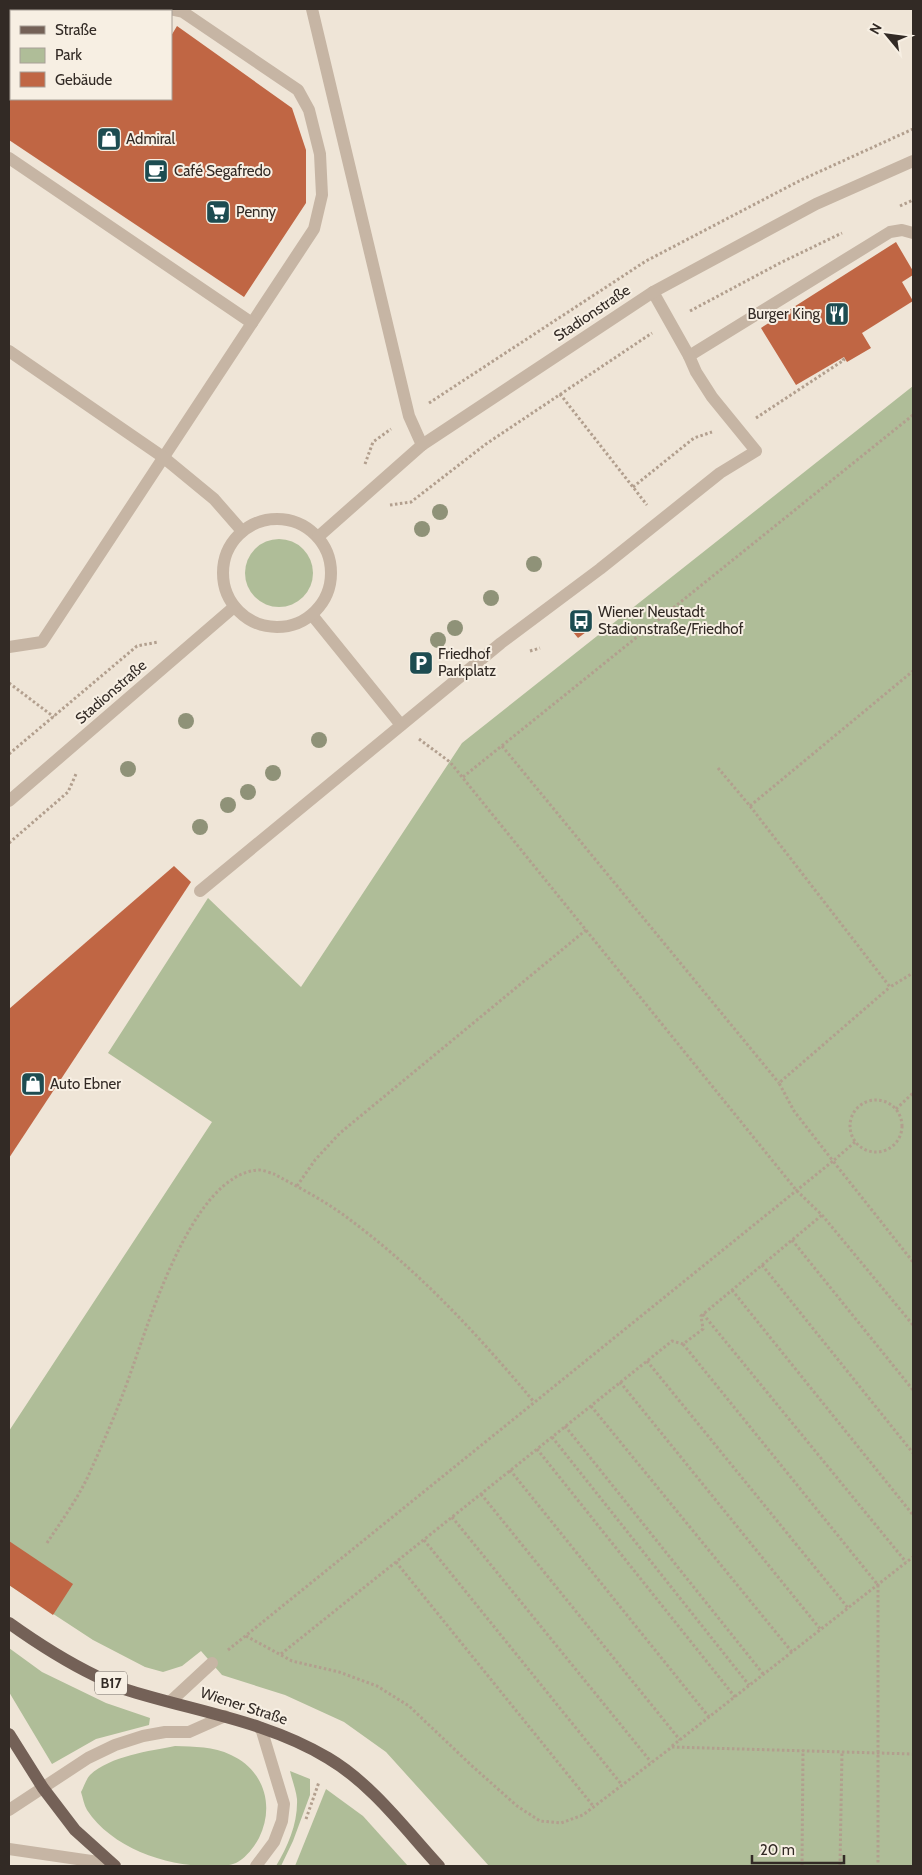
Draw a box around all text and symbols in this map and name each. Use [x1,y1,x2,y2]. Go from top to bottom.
legend [10,10,172,100]
north arrow [862,10,912,60]
text: N [865,20,886,37]
text: Straße [55,21,97,39]
text: Park [55,46,82,64]
text: Gebäude [55,71,112,89]
shop icon: Admiral [96,126,122,152]
place label: Admiral [126,130,176,148]
cafe icon: Café Segafredo [143,158,169,184]
place label: Café Segafredo [174,162,271,180]
supermarket icon: Penny [205,199,231,225]
place label: Penny [236,203,277,221]
street label: Stadionstraße [550,281,634,345]
restaurant icon: Burger King [824,301,850,327]
place label: Burger King [747,305,821,323]
place label: Wiener Neustadt Stadionstraße/Friedhof [598,603,744,638]
bus stop icon: Wiener Neustadt Stadionstraße/Friedhof [568,608,594,634]
place label: Friedhof Parkplatz [438,645,496,680]
parking icon: Friedhof Parkplatz [408,650,434,676]
street label: Stadionstraße [72,656,150,728]
shop icon: Auto Ebner [20,1071,46,1097]
place label: Auto Ebner [50,1075,121,1093]
road number: B17 [95,1672,127,1695]
street label: Wiener Straße [198,1683,290,1729]
scale bar [752,1832,844,1864]
text: 20 m [760,1841,795,1859]

